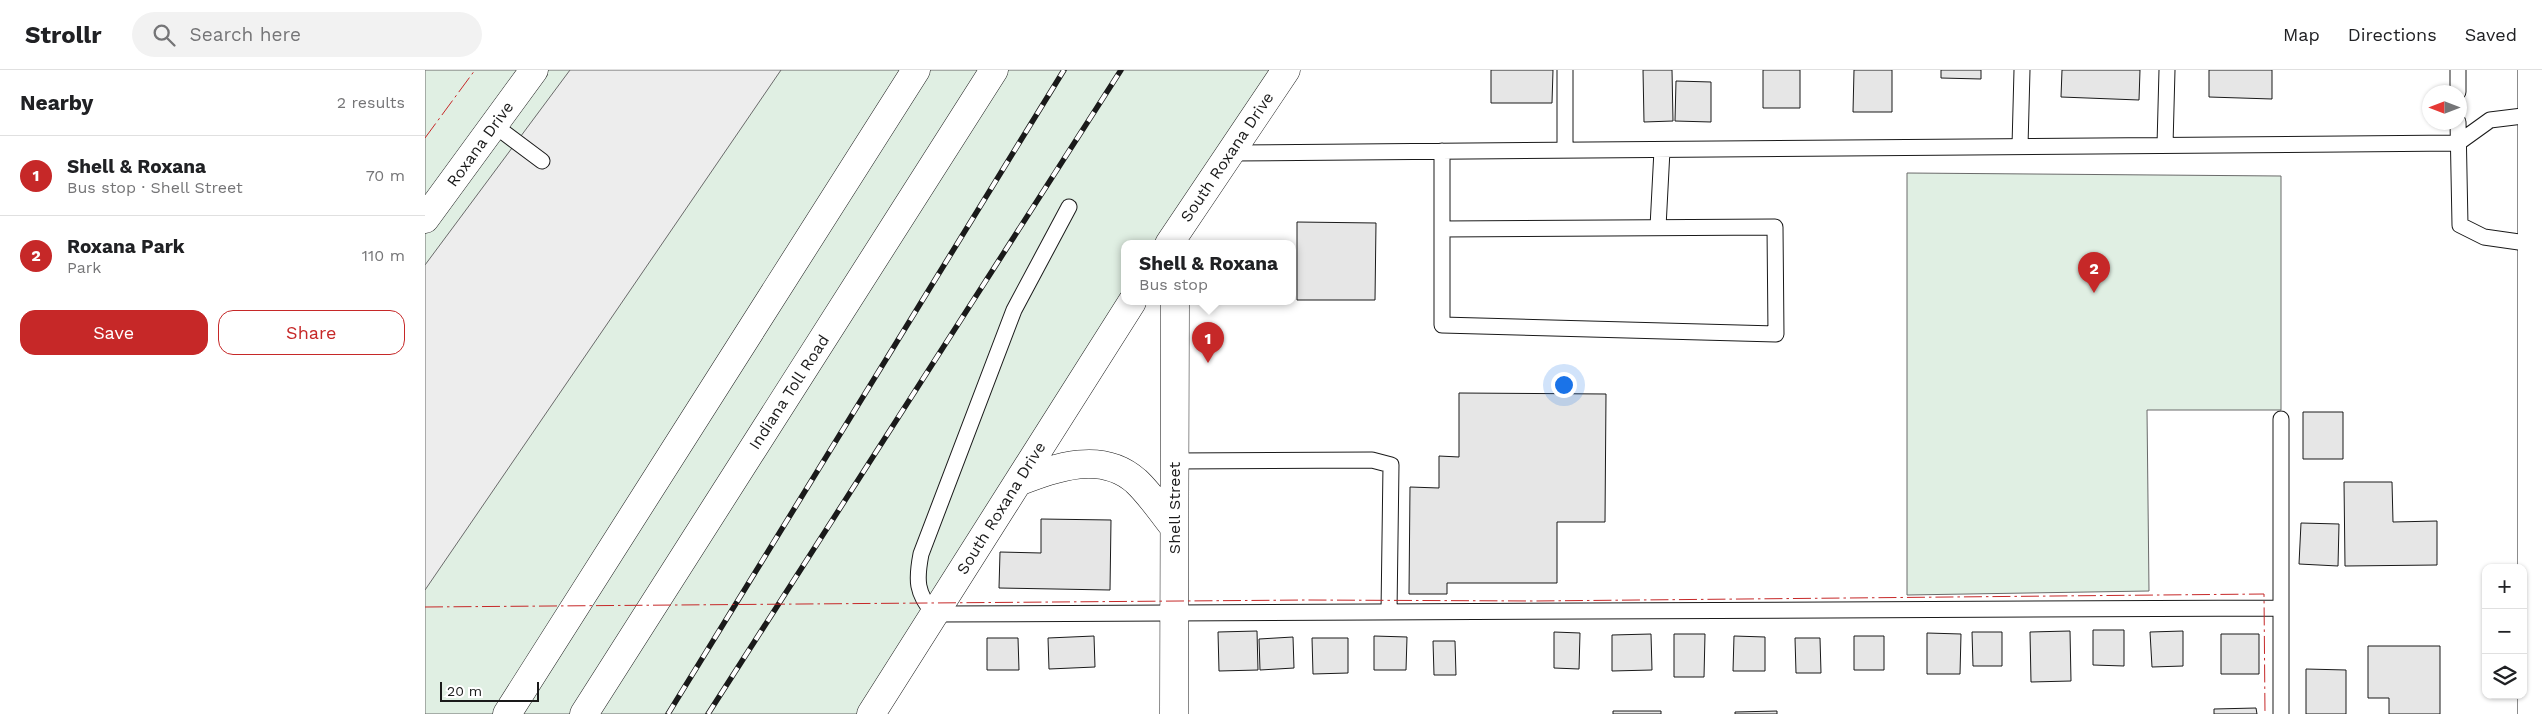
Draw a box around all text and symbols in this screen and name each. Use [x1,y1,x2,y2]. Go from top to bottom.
search box [132,12,482,57]
text: Strollr [25,21,102,49]
icon: search [150,21,178,49]
text: Search here [190,23,301,46]
text: Map [2283,24,2320,45]
text: Directions [2348,24,2437,45]
text: Saved [2465,24,2517,45]
north arrow [2422,85,2467,130]
street label: South Roxana Drive [1176,88,1278,226]
text: Nearby [20,90,93,115]
text: 2 results [337,93,405,112]
street label: Roxana Drive [443,98,517,190]
text: Shell & Roxana [67,155,206,178]
text: 1 [33,166,39,185]
text: 70 m [366,166,405,185]
text: Bus stop · Shell Street [67,178,243,197]
text: Roxana Park [67,235,185,258]
popup [1121,240,1296,305]
text: 2 [31,246,41,265]
text: 110 m [362,246,405,265]
text: Shell & Roxana [1139,252,1278,275]
pin: 2 [2078,252,2110,293]
text: Park [67,258,101,277]
text: Bus stop [1139,275,1208,294]
button: Save [20,310,208,355]
button: Share [218,310,405,355]
pin: 1 [1192,322,1224,363]
street label: Indiana Toll Road [745,331,833,453]
your location [1551,372,1577,398]
street label: South Roxana Drive [952,438,1050,578]
street label: Shell Street [1165,462,1184,554]
map controls [2482,564,2527,699]
button: + [2482,564,2527,609]
button: − [2482,609,2527,654]
button: layers [2482,654,2527,699]
scale bar [440,679,539,702]
text: 20 m [447,683,482,699]

